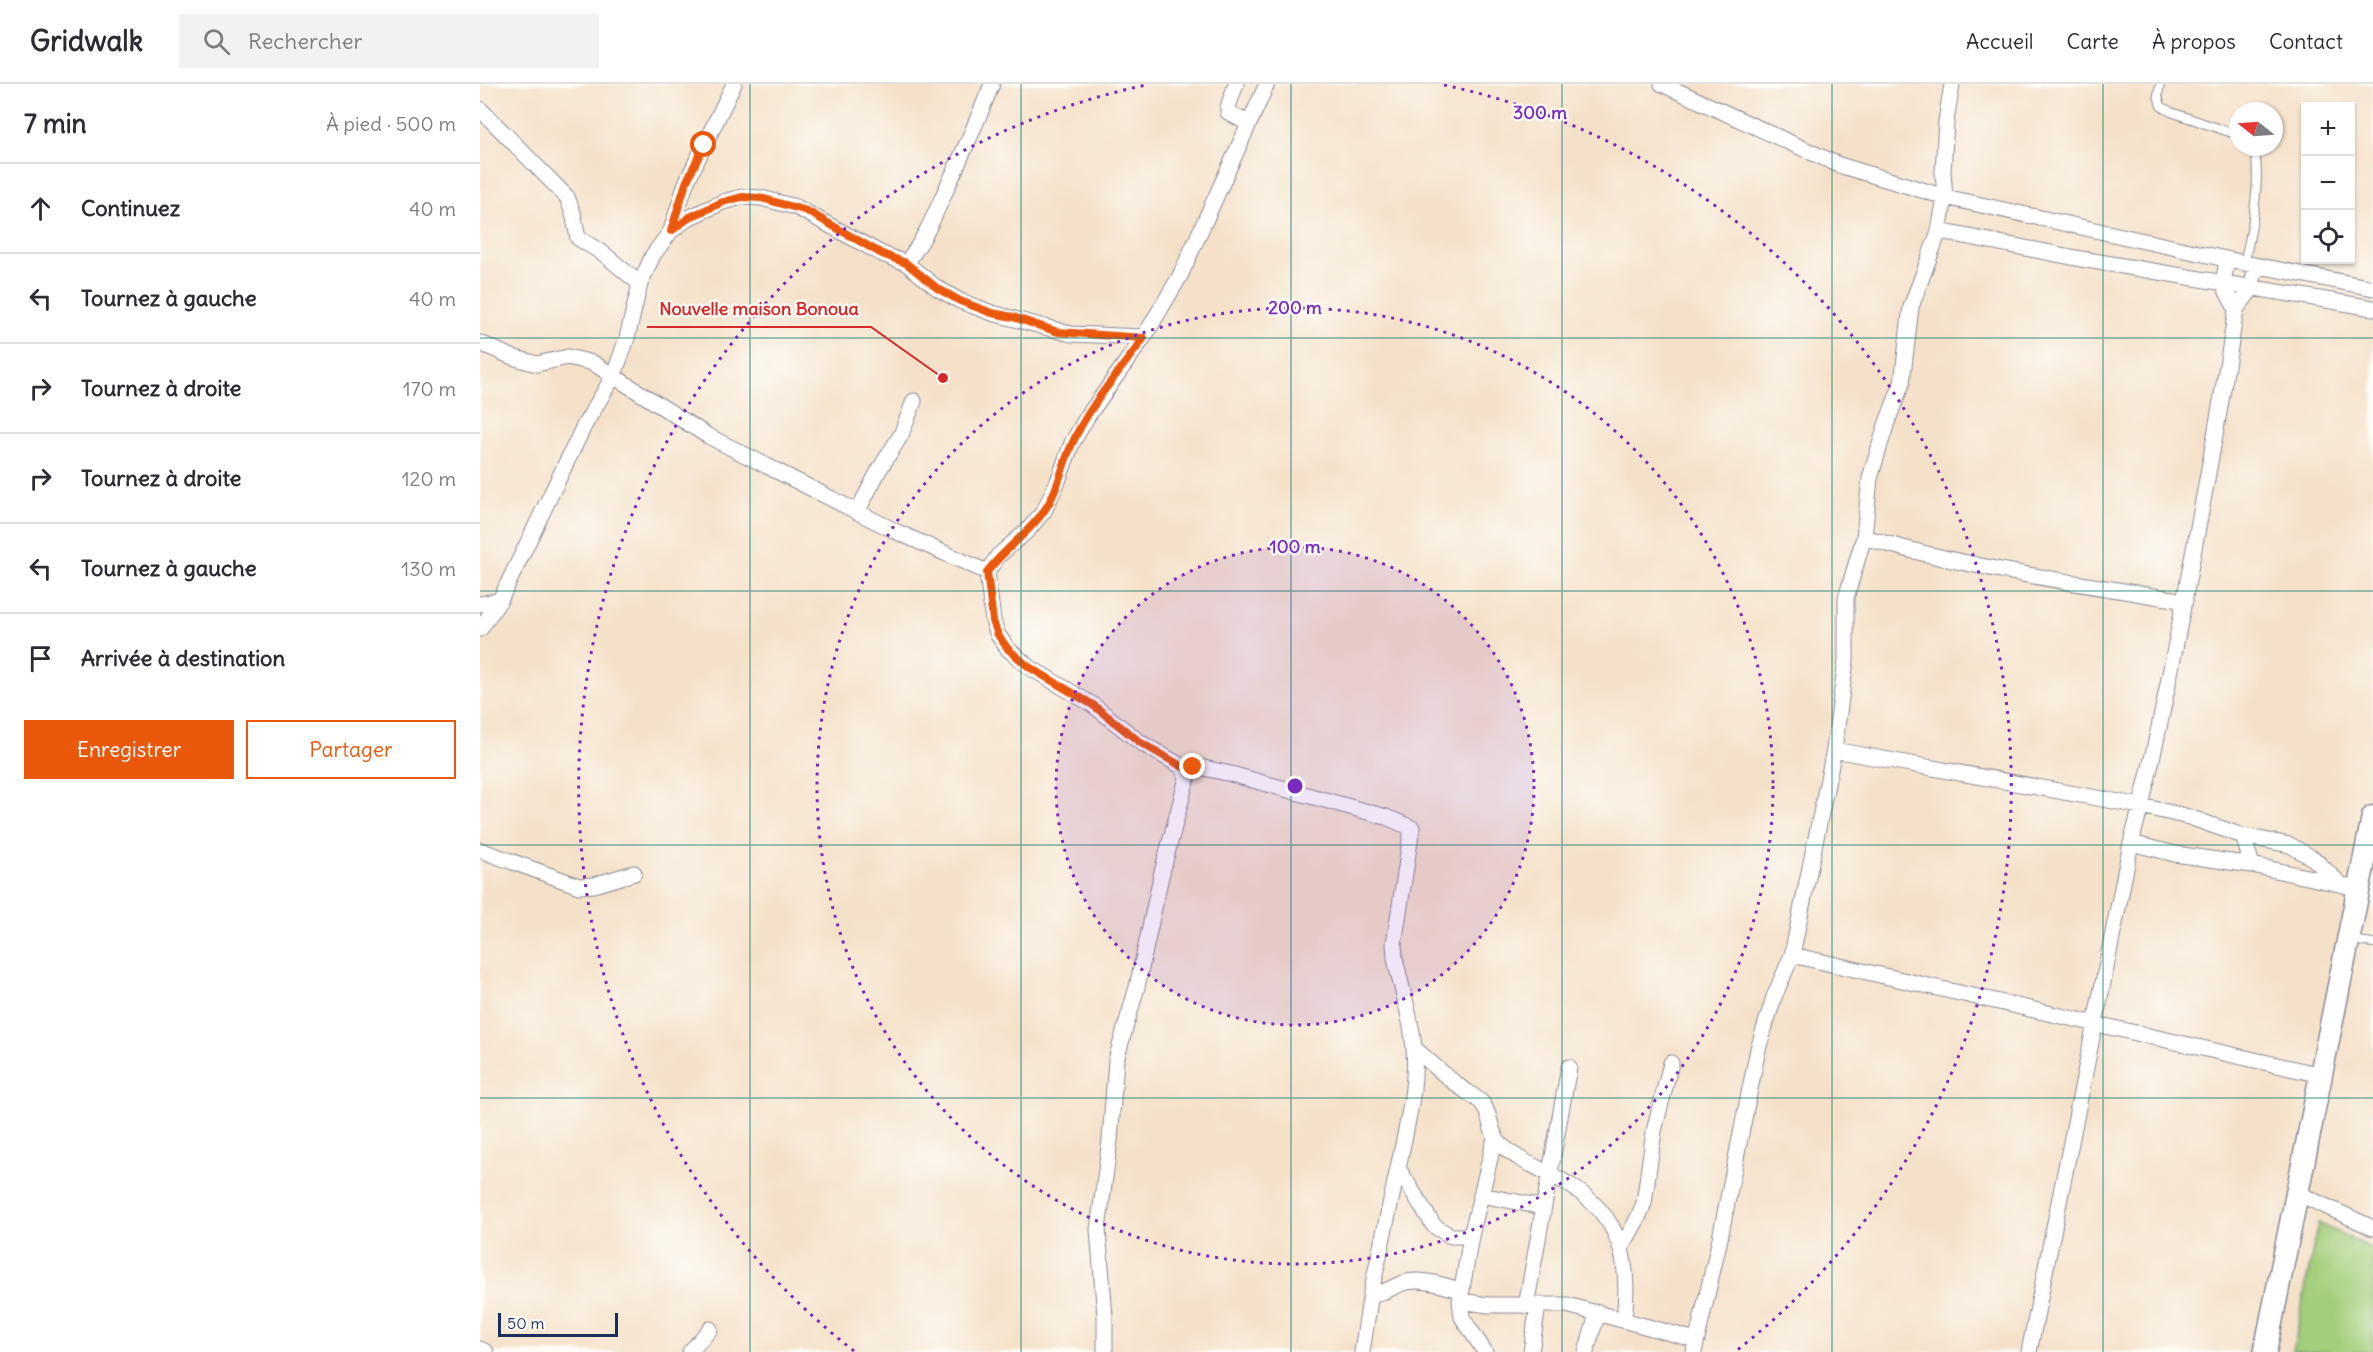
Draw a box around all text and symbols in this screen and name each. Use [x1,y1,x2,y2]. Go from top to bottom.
search box [179,14,599,68]
text: Gridwalk [30,23,143,59]
icon: search [200,25,233,58]
text: Rechercher [248,27,363,55]
text: Accueil [1966,28,2034,55]
text: Carte [2067,28,2119,55]
text: À propos [2152,28,2236,55]
text: Contact [2269,28,2343,55]
text: 300 m [1513,101,1567,124]
north arrow [2229,102,2283,156]
map controls [2301,102,2355,264]
button: + [2301,102,2355,156]
text: 7 min [24,107,87,140]
text: À pied · 500 m [326,111,456,136]
route start [690,131,716,157]
button: − [2301,156,2355,210]
icon: ahead [24,192,57,225]
text: Continuez [81,194,180,222]
text: 40 m [409,196,456,221]
button: locate [2301,210,2355,264]
icon: left [24,282,57,315]
text: Tournez à gauche [81,284,257,312]
text: 40 m [409,286,456,311]
callout: Nouvelle maison Bonoua [647,291,871,327]
text: 200 m [1268,296,1322,319]
text: Nouvelle maison Bonoua [659,297,859,320]
icon: right [24,372,57,405]
text: Tournez à droite [81,374,241,402]
text: 170 m [403,376,456,401]
icon: right [24,462,57,495]
text: Tournez à droite [81,464,241,492]
text: 120 m [402,466,456,491]
text: 100 m [1270,535,1321,558]
icon: left [24,552,57,585]
text: Tournez à gauche [81,554,257,582]
text: 130 m [401,556,456,581]
icon: arrive [24,642,57,675]
text: Arrivée à destination [81,644,285,672]
button: Enregistrer [24,720,234,779]
button: Partager [246,720,456,779]
route end [1179,753,1205,779]
centre of rings [1285,776,1305,796]
scale bar [498,1310,618,1338]
text: 50 m [507,1313,545,1333]

